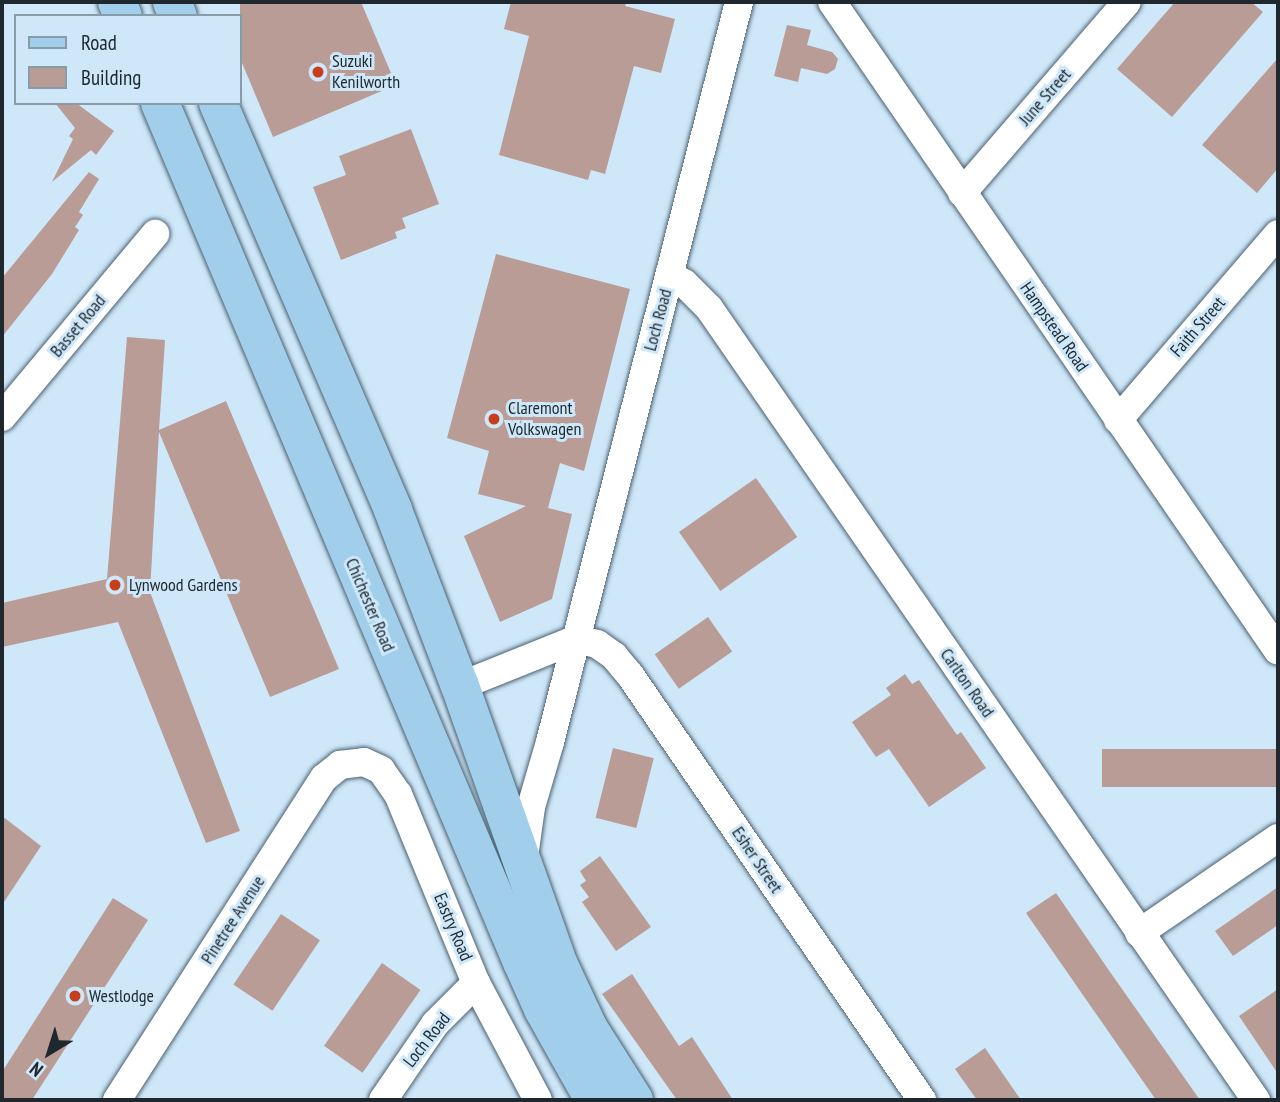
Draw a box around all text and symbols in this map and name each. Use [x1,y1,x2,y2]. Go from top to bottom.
legend [14,14,242,105]
text: Road [81,29,117,56]
place label: Suzuki Kenilworth [332,51,400,94]
text: Building [81,64,141,91]
marker: Suzuki Kenilworth [310,64,326,80]
street label: June Street [1014,64,1076,130]
street label: Hampstead Road [1015,278,1093,376]
street label: Loch Road [639,287,677,353]
street label: Basset Road [46,290,110,362]
street label: Faith Street [1166,293,1230,361]
place label: Claremont Volkswagen [508,398,581,440]
marker: Claremont Volkswagen [486,411,502,427]
street label: Chichester Road [341,555,399,655]
place label: Lynwood Gardens [129,574,238,596]
marker: Lynwood Gardens [107,577,123,593]
street label: Carlton Road [935,644,999,722]
street label: Esher Street [727,823,787,897]
street label: Pinetree Avenue [196,872,270,968]
street label: Eastry Road [429,890,477,964]
place label: Westlodge [89,985,154,1007]
marker: Westlodge [67,988,83,1004]
street label: Loch Road [399,1008,455,1072]
north arrow [14,1018,84,1088]
text: N [25,1057,48,1082]

